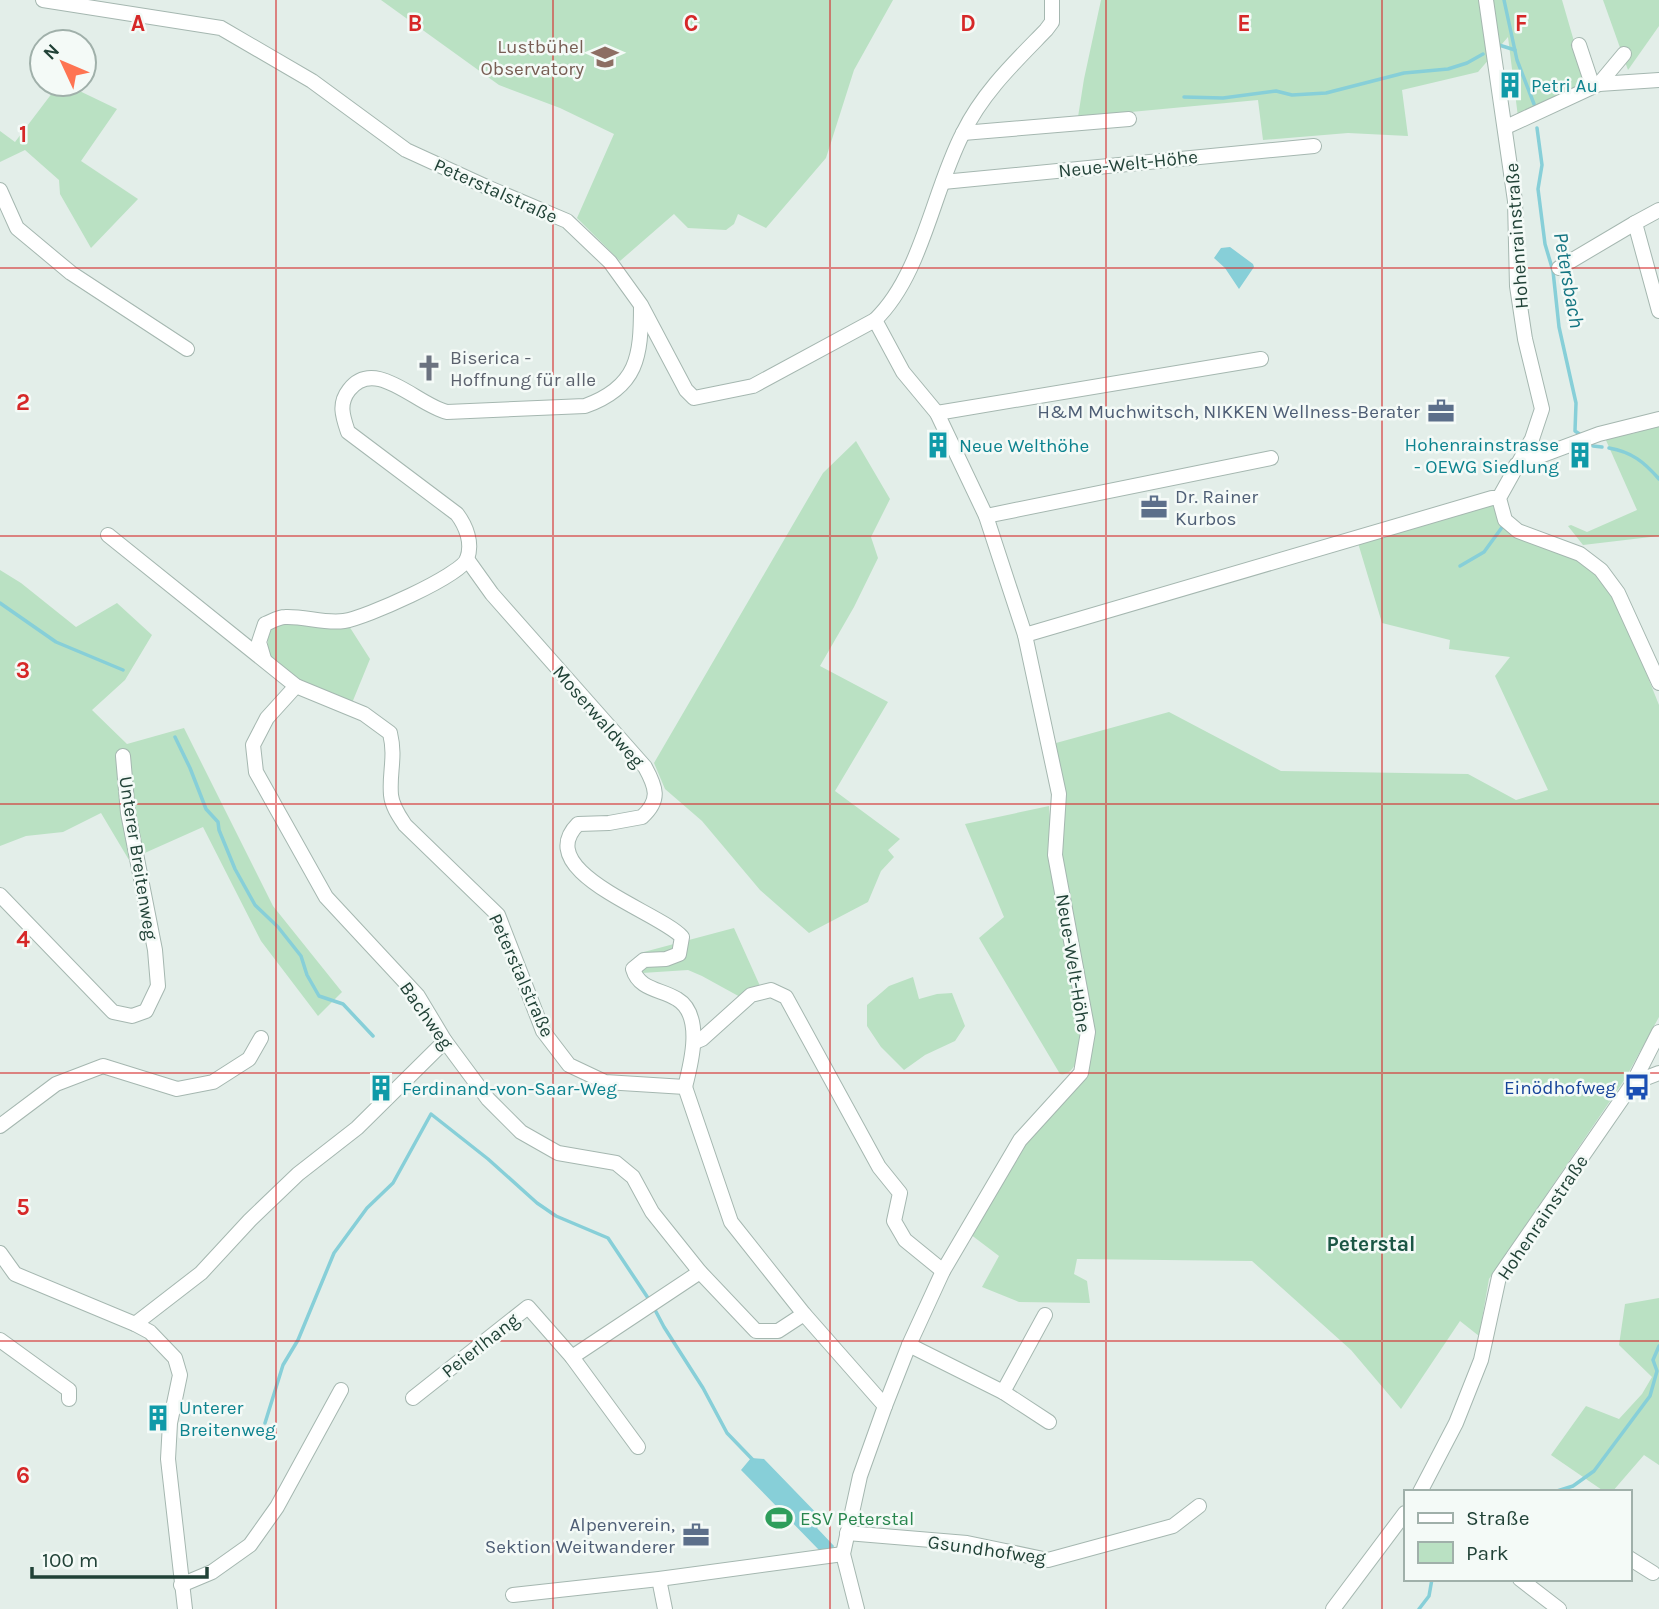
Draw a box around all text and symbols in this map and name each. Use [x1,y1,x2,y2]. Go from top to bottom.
text: A [131,10,145,37]
text: B [408,10,422,37]
text: C [684,10,698,37]
text: D [960,10,976,37]
text: E [1237,10,1251,37]
text: F [1515,10,1527,37]
north arrow [28,28,98,98]
place label: Lustbühel Observatory [481,36,584,80]
text: N [39,39,64,64]
school or university icon: Lustbühel Observatory [590,42,620,72]
building icon: Petri Au [1495,70,1525,100]
place label: Petri Au [1531,75,1598,97]
text: 1 [19,121,27,148]
street label: Neue-Welt-Höhe [1057,146,1199,182]
street label: Peterstalstraße [430,154,561,228]
street label: Hohenrainstraße [1501,162,1533,310]
water label: Petersbach [1549,230,1589,330]
place label: Biserica - Hoffnung für alle [450,347,596,391]
church icon: Biserica - Hoffnung für alle [414,353,444,383]
text: 2 [16,389,30,416]
office icon: H&M Muchwitsch, NIKKEN Wellness-Berater [1426,396,1456,426]
place label: H&M Muchwitsch, NIKKEN Wellness-Berater [1037,401,1420,423]
building icon: Neue Welthöhe [923,430,953,460]
place label: Hohenrainstrasse - OEWG Siedlung [1405,434,1559,478]
place label: Neue Welthöhe [959,435,1089,457]
building icon: Hohenrainstrasse - OEWG Siedlung [1565,440,1595,470]
place label: Dr. Rainer Kurbos [1175,486,1258,530]
office icon: Dr. Rainer Kurbos [1139,492,1169,522]
text: 3 [16,657,30,684]
street label: Moserwaldweg [548,661,649,772]
street label: Unterer Breitenweg [114,775,162,942]
street label: Neue-Welt-Höhe [1051,892,1095,1034]
street label: Peterstalstraße [484,910,558,1041]
text: 4 [16,926,30,953]
street label: Bachweg [395,977,458,1054]
bus stop icon: Einödhofweg [1622,1072,1652,1102]
building icon: Ferdinand-von-Saar-Weg [366,1073,396,1103]
place label: Einödhofweg [1504,1077,1616,1099]
place label: Ferdinand-von-Saar-Weg [402,1078,617,1100]
street label: Hohenrainstraße [1493,1151,1593,1284]
text: 5 [16,1194,30,1221]
district label: Peterstal [1326,1232,1416,1256]
street label: Peierlhang [438,1309,524,1383]
place label: Unterer Breitenweg [179,1397,276,1441]
building icon: Unterer Breitenweg [143,1403,173,1433]
text: 6 [16,1462,30,1489]
legend [1404,1490,1631,1581]
sports icon: ESV Peterstal [764,1503,794,1533]
text: Straße [1466,1506,1529,1530]
place label: ESV Peterstal [800,1508,914,1530]
place label: Alpenverein, Sektion Weitwanderer [485,1514,675,1558]
office icon: Alpenverein, Sektion Weitwanderer [681,1520,711,1550]
street label: Gsundhofweg [926,1531,1048,1569]
scale bar [32,1536,206,1580]
text: Park [1466,1541,1509,1565]
text: 100 m [42,1548,99,1572]

